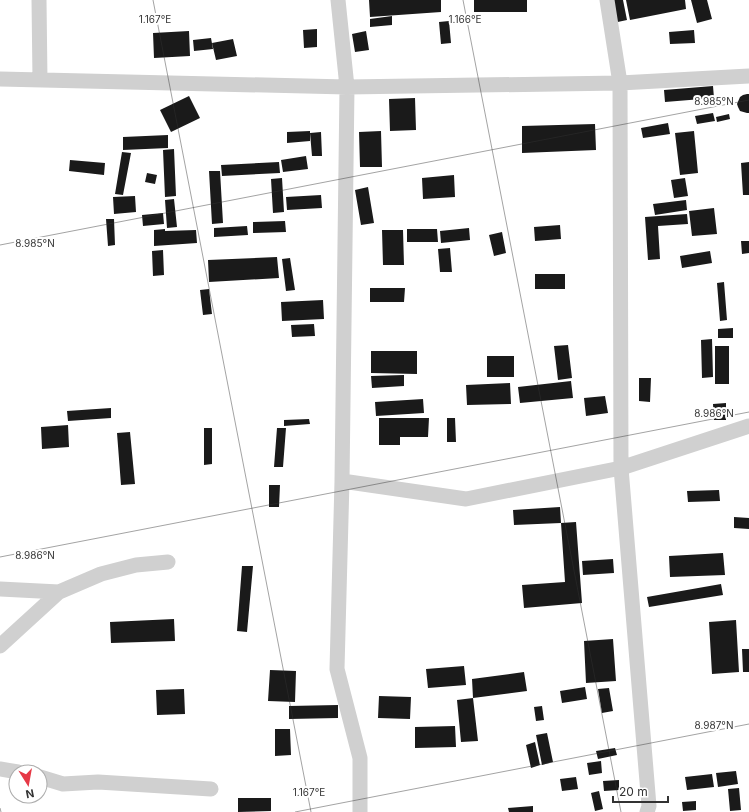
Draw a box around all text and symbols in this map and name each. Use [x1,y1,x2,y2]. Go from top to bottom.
text: 1.167°E [139,13,171,25]
text: 1.166°E [448,13,482,25]
text: 8.985°N [694,95,734,107]
text: 8.985°N [15,237,55,249]
text: 8.986°N [694,407,734,419]
text: 8.986°N [15,549,55,561]
text: 8.987°N [695,719,733,731]
north arrow [8,764,48,804]
scale bar [613,778,668,804]
text: 20 m [619,784,648,799]
text: N [24,786,35,801]
text: 1.167°E [293,786,325,798]

